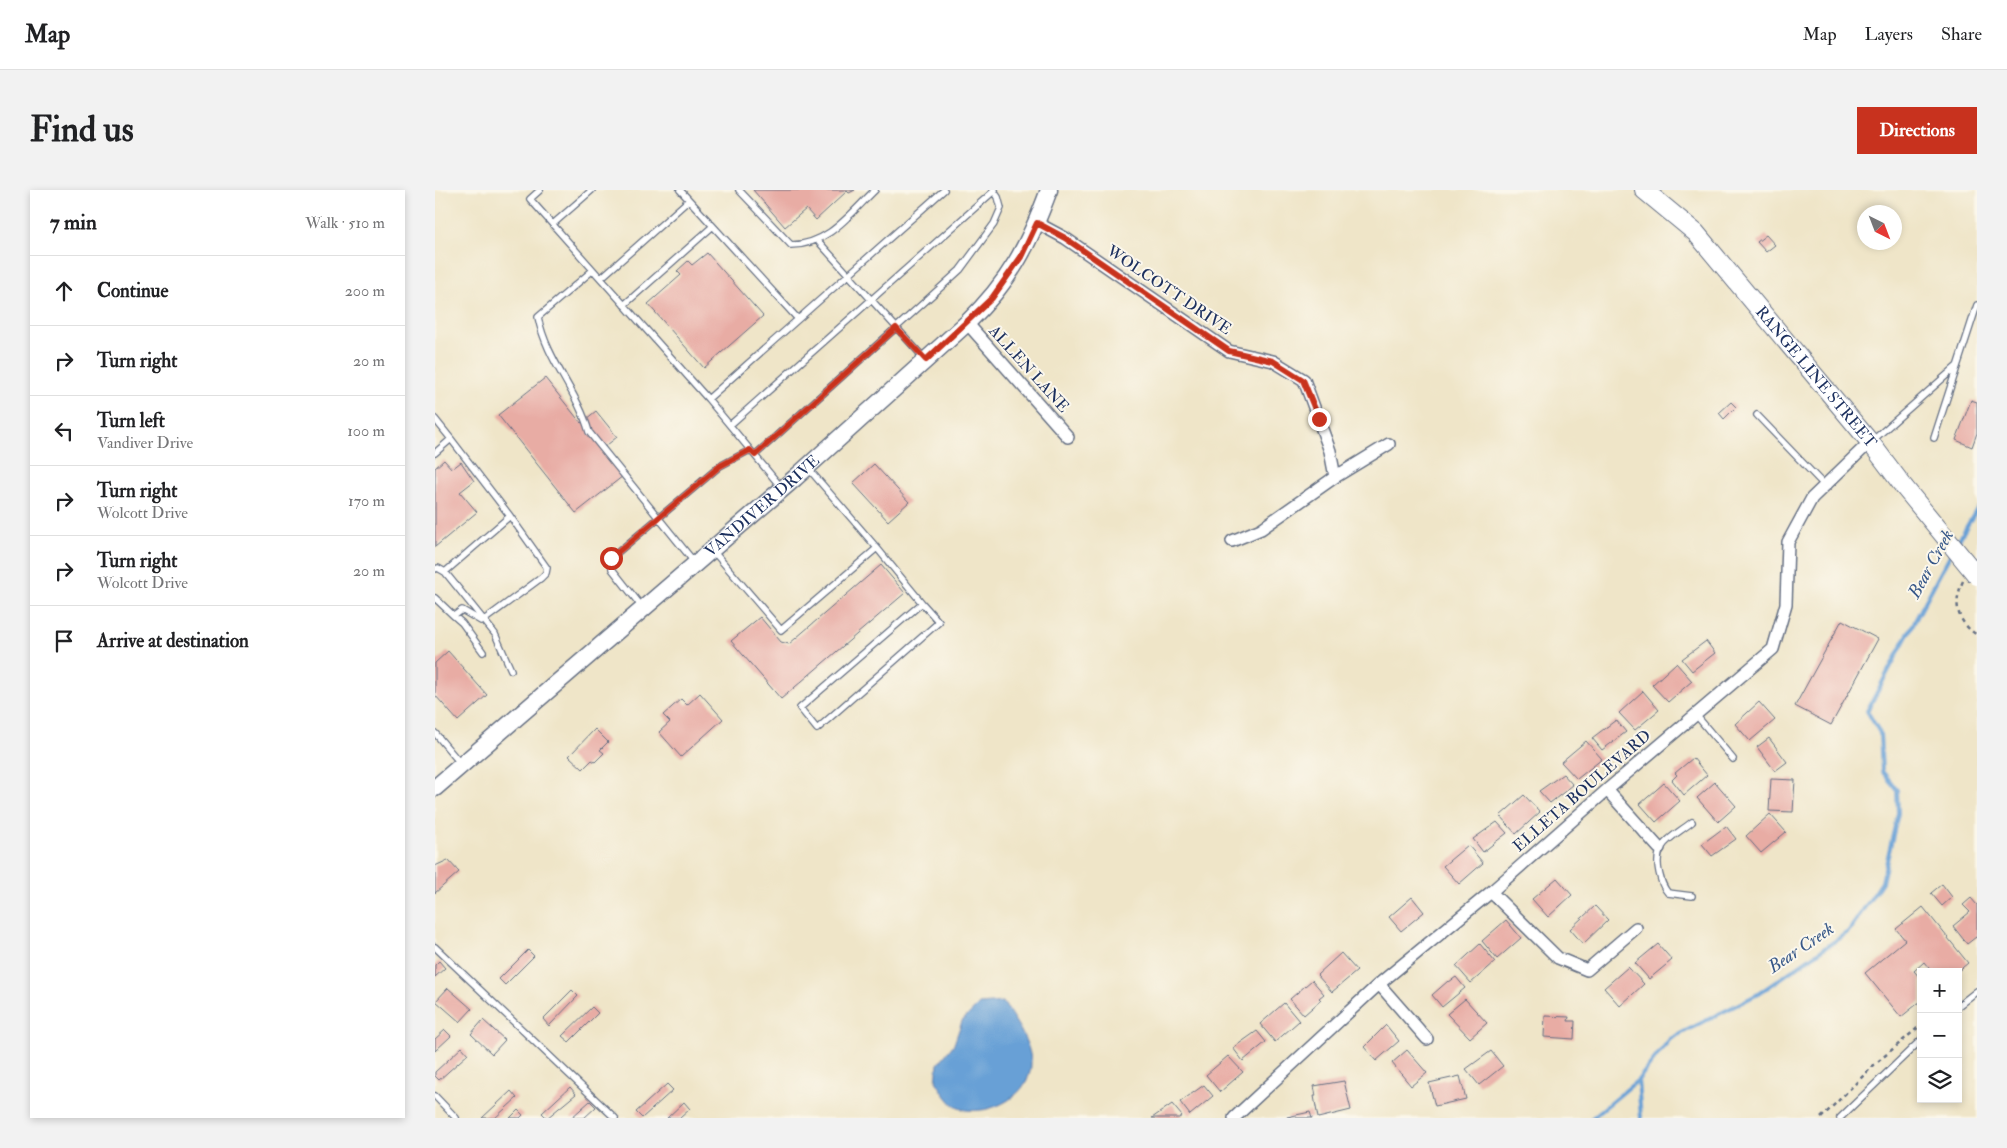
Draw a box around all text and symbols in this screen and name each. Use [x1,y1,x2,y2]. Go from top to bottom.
text: Map [25,19,70,50]
text: Map [1803,23,1837,46]
text: Layers [1865,23,1913,46]
text: Share [1941,23,1982,46]
button: Directions [1857,107,1977,154]
text: Find us [30,108,134,152]
north arrow [1857,205,1902,250]
text: 7 min [50,209,97,236]
text: Walk · 510 m [305,213,385,233]
street label: WOLCOTT DRIVE [1102,240,1235,339]
icon: ahead [50,277,78,305]
text: Continue [97,279,168,303]
text: 200 m [345,281,385,301]
street label: RANGE LINE STREET [1751,302,1881,452]
street label: ALLEN LANE [984,321,1073,417]
icon: right [50,347,78,375]
text: Turn right [97,349,177,373]
text: 20 m [353,351,385,371]
route end [1308,408,1331,431]
text: Turn left [97,409,165,433]
icon: left [50,417,78,445]
text: 100 m [347,421,385,441]
text: Vandiver Drive [97,433,193,453]
street label: VANDIVER DRIVE [701,451,824,561]
text: Turn right [97,479,177,503]
icon: right [50,487,78,515]
text: 170 m [348,491,385,511]
text: Wolcott Drive [97,503,188,523]
water label: Bear Creek [1902,526,1959,603]
route start [600,547,623,570]
text: Turn right [97,549,177,573]
icon: right [50,557,78,585]
text: 20 m [353,561,385,581]
text: Wolcott Drive [97,573,188,593]
icon: arrive [50,627,78,655]
text: Arrive at destination [97,629,249,653]
street label: ELLETA BOULEVARD [1509,726,1655,856]
water label: Bear Creek [1763,918,1838,979]
map controls [1917,968,1962,1103]
button: + [1917,968,1962,1013]
button: − [1917,1013,1962,1058]
button: layers [1917,1058,1962,1103]

